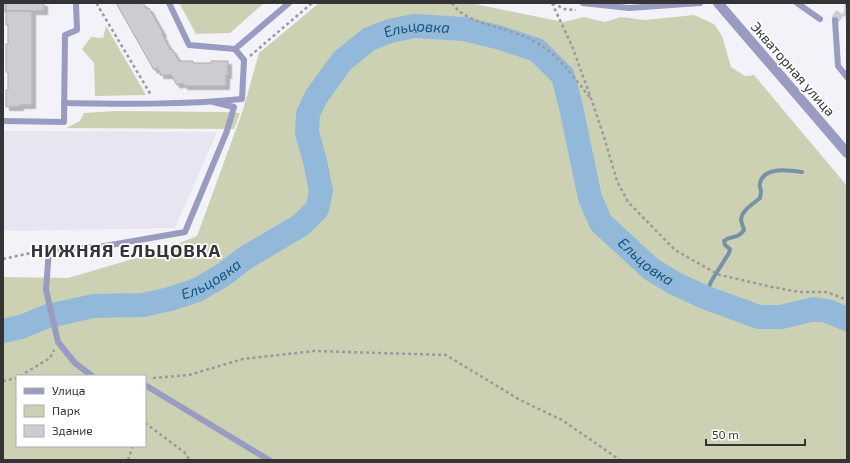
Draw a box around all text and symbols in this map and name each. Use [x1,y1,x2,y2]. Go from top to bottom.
water label: Ельцовка [381,16,450,41]
street label: Экваторная улица [748,18,839,119]
water label: Ельцовка [615,233,677,289]
district label: НИЖНЯЯ ЕЛЬЦОВКА [31,239,221,261]
water label: Ельцовка [179,255,244,303]
legend [16,375,146,447]
text: Улица [52,383,85,397]
text: Парк [52,403,81,417]
scale bar [706,421,805,447]
text: Здание [52,423,93,437]
text: 50 m [712,427,739,441]

